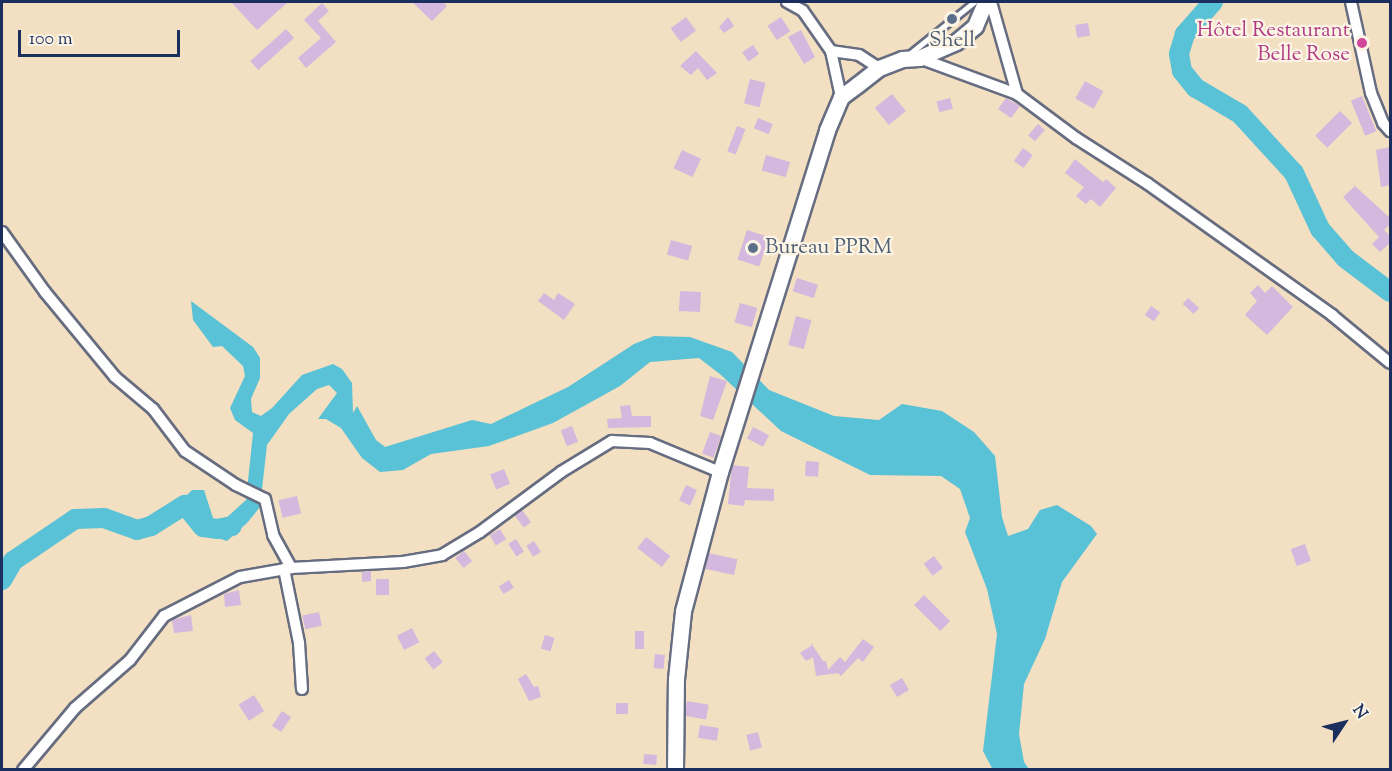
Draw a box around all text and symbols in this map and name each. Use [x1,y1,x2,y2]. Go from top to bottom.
marker: Shell [945,12,959,26]
scale bar [21,18,183,56]
place label: Hôtel Restaurant Belle Rose [1197,18,1350,68]
text: 100 m [29,27,73,53]
place label: Shell [929,28,975,54]
marker: Hôtel Restaurant Belle Rose [1355,36,1369,50]
place label: Bureau PPRM [765,235,892,261]
marker: Bureau PPRM [746,241,760,255]
north arrow [1314,693,1374,753]
text: N [1346,701,1372,724]

